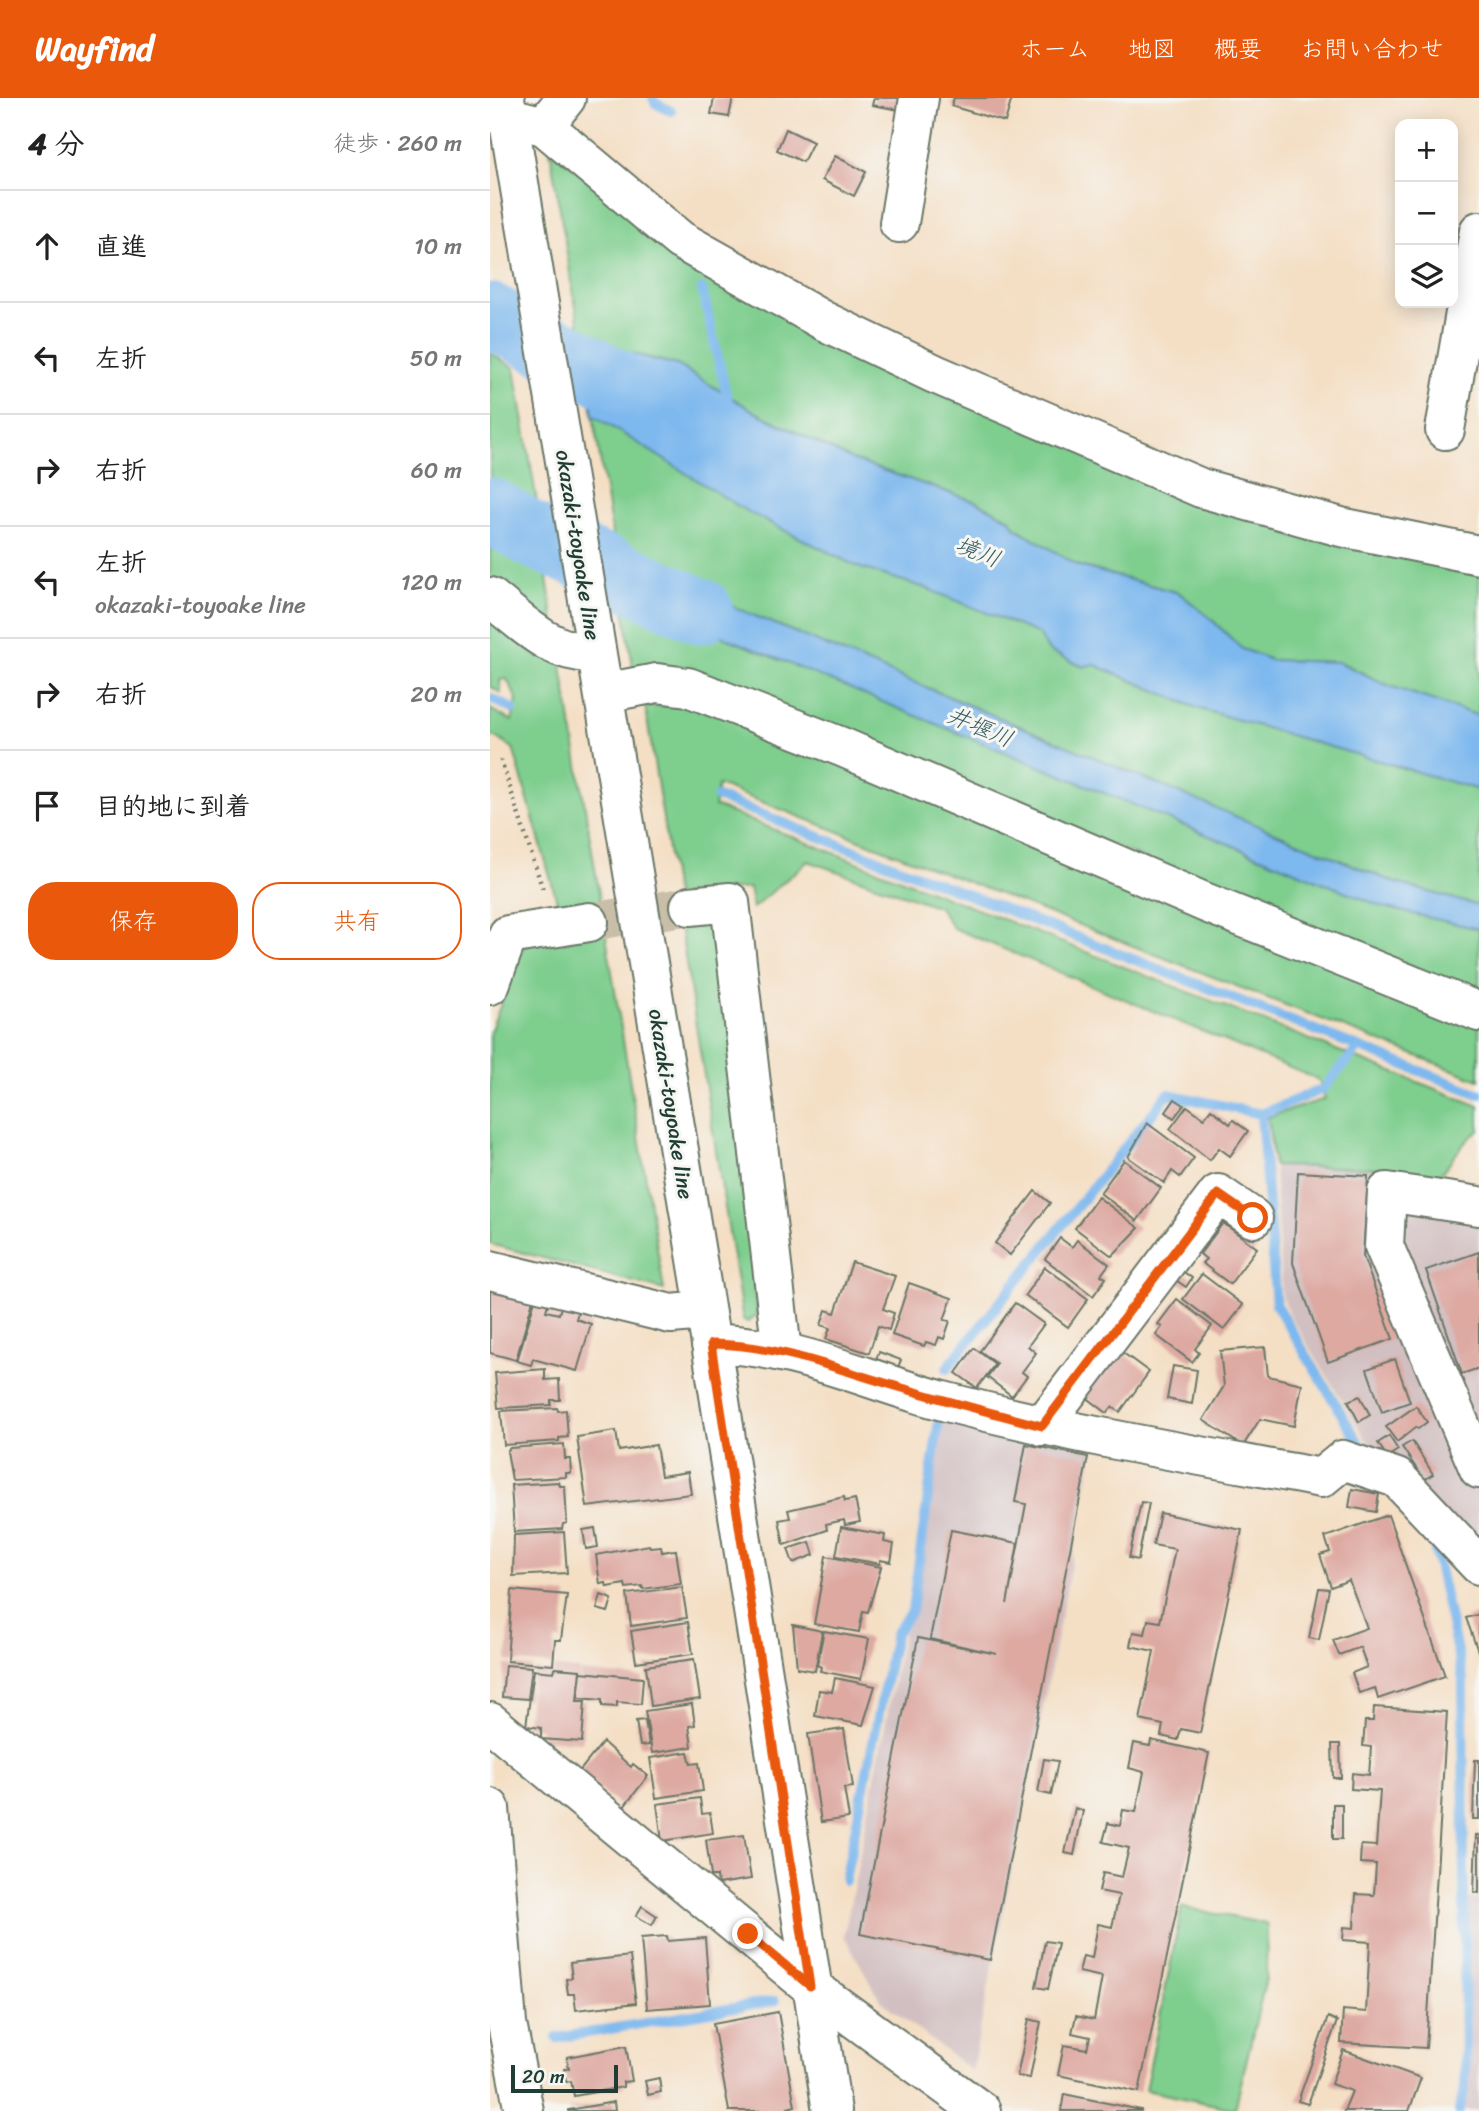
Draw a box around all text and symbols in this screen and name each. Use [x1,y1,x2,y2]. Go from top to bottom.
text: Wayfind [35,20,154,78]
text: ホーム [1019,28,1090,70]
text: 地図 [1128,28,1176,70]
text: 概要 [1214,28,1262,70]
text: お問い合わせ [1300,28,1444,70]
text: 4 分 [28,117,85,171]
map controls [1395,119,1458,308]
button: + [1395,119,1458,182]
text: 徒歩 · 260 m [333,123,462,164]
button: − [1395,182,1458,245]
text: 直進 [95,223,147,269]
text: 10 m [414,226,462,267]
icon: ahead [28,227,66,265]
button: layers [1395,245,1458,308]
text: 左折 [95,335,147,381]
text: 50 m [410,338,462,379]
icon: left [28,339,66,377]
text: 右折 [95,447,147,493]
street label: okazaki-toyoake line [544,447,612,643]
text: 60 m [411,450,462,491]
icon: right [28,451,66,489]
water label: 境川 [949,524,1007,580]
text: 左折 [95,539,147,585]
text: 120 m [401,562,462,603]
icon: left [28,563,66,601]
text: okazaki-toyoake line [95,585,306,626]
text: 右折 [95,671,147,717]
text: 20 m [411,674,462,715]
icon: right [28,675,66,713]
water label: 井堰川 [940,695,1020,759]
text: 目的地に到着 [95,783,251,829]
icon: arrive [28,787,66,825]
button: 保存 [28,882,238,960]
button: 共有 [252,882,462,960]
street label: okazaki-toyoake line [637,1006,705,1202]
route start [1237,1202,1268,1233]
route end [732,1918,763,1949]
text: 20 m [522,2060,565,2093]
scale bar [511,2062,618,2094]

